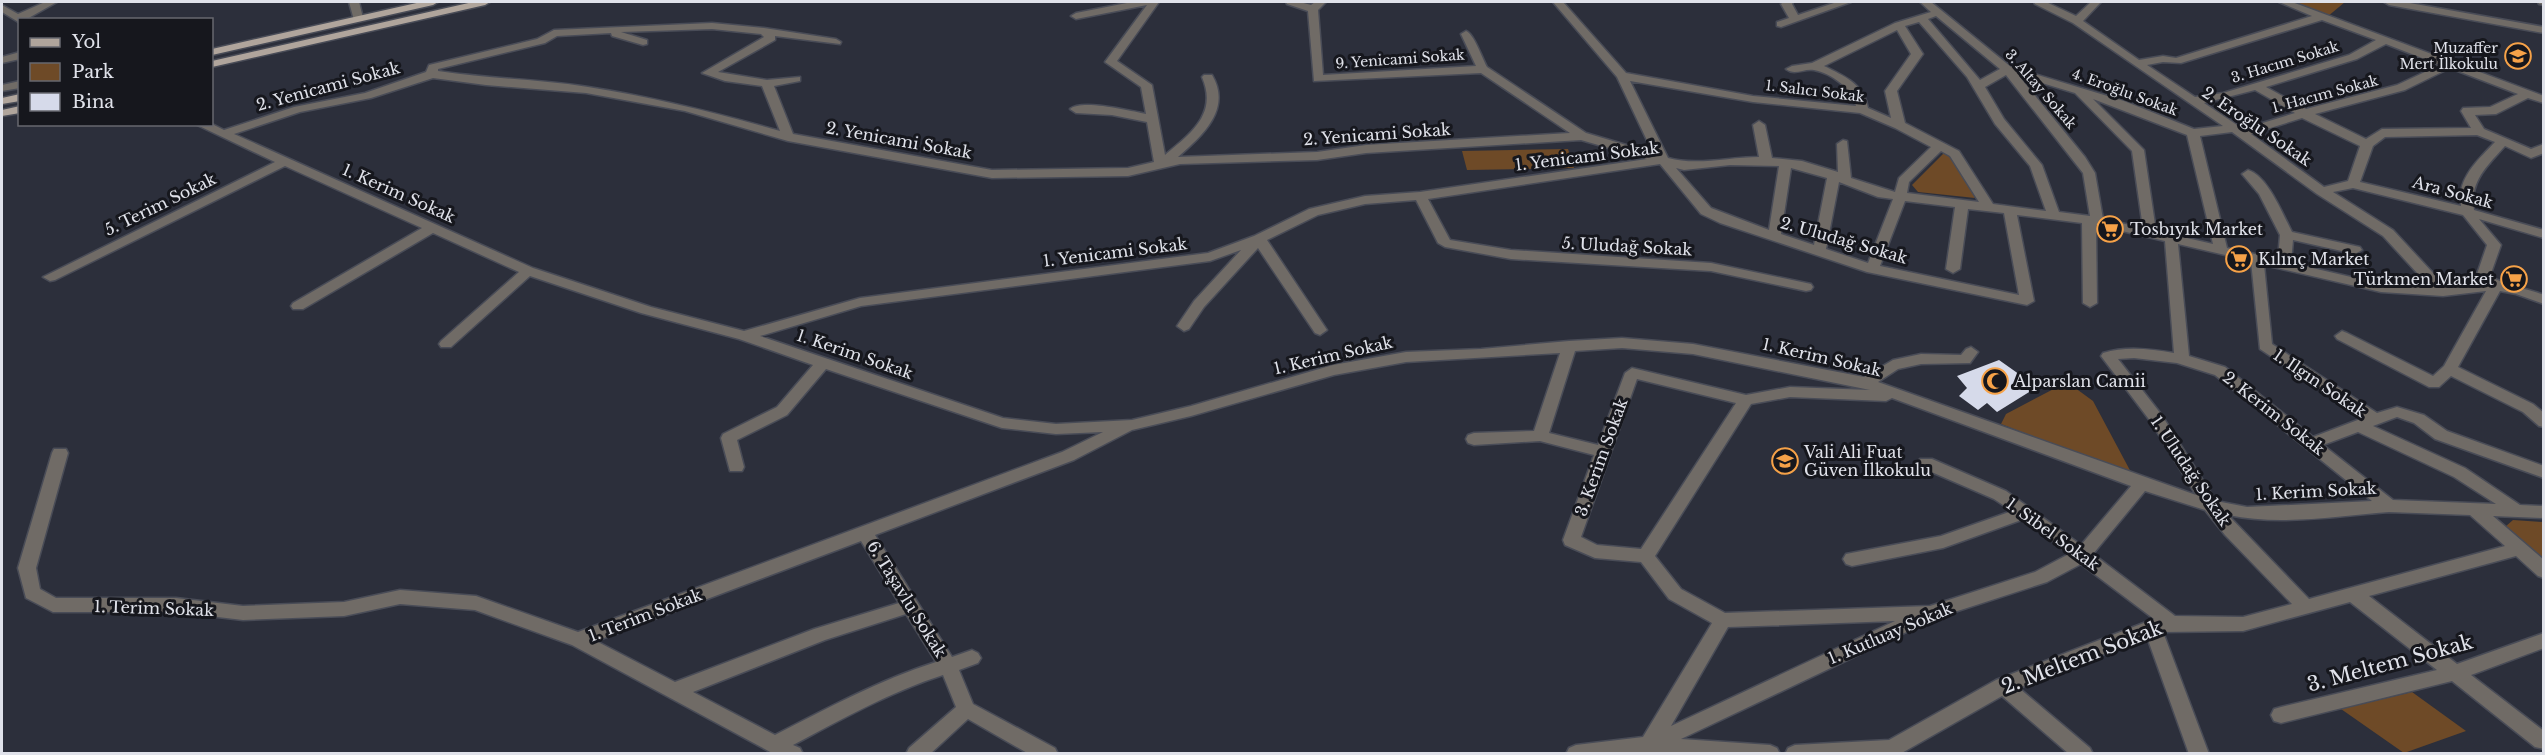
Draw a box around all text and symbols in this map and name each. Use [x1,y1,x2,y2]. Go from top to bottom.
legend [18,18,213,126]
text: Yol [71,31,101,53]
street label: 3. Hacım Sokak [2229,37,2341,87]
place label: Muzaffer Mert İlkokulu [2400,39,2499,73]
school or university icon: Muzaffer Mert İlkokulu [2503,41,2533,71]
street label: 9. Yenicami Sokak [1335,45,1466,72]
street label: 3. Altay Sokak [2002,45,2081,133]
street label: 2. Yenicami Sokak [254,57,402,115]
text: Park [72,61,114,83]
street label: 4. Eroğlu Sokak [2070,65,2181,120]
street label: 1. Hacım Sokak [2270,71,2380,117]
street label: 1. Salıcı Sokak [1764,76,1866,106]
street label: 2. Eroğlu Sokak [2198,82,2316,170]
text: Bina [72,91,114,113]
street label: 2. Yenicami Sokak [824,117,974,163]
street label: 2. Yenicami Sokak [1303,119,1452,149]
street label: 1. Yenicami Sokak [1514,137,1660,175]
street label: 1. Kerim Sokak [339,159,459,227]
street label: 5. Terim Sokak [101,168,219,240]
street label: Ara Sokak [2410,171,2496,212]
street label: 2. Uludağ Sokak [1778,212,1910,268]
supermarket icon: Tosbıyık Market [2095,214,2125,244]
place label: Tosbıyık Market [2130,219,2263,239]
street label: 1. Yenicami Sokak [1042,233,1188,271]
street label: 5. Uludağ Sokak [1561,233,1693,259]
supermarket icon: Kılınç Market [2224,244,2254,274]
place label: Kılınç Market [2258,249,2369,269]
supermarket icon: Türkmen Market [2499,264,2529,294]
place label: Türkmen Market [2354,269,2494,289]
street label: 1. Kerim Sokak [794,325,916,383]
street label: 1. Kerim Sokak [1272,332,1395,378]
street label: 1. Kerim Sokak [1761,334,1884,380]
street label: 1. Ilgın Sokak [2270,345,2370,422]
mosque icon: Alparslan Camii [1980,366,2010,396]
street label: 2. Kerim Sokak [2219,367,2329,459]
place label: Alparslan Camii [2013,371,2146,391]
street label: 3. Kerim Sokak [1570,395,1632,519]
street label: 1. Uludağ Sokak [2147,412,2235,530]
place label: Vali Ali Fuat Güven İlkokulu [1803,442,1931,480]
school or university icon: Vali Ali Fuat Güven İlkokulu [1770,446,1800,476]
street label: 1. Kerim Sokak [2255,478,2377,504]
street label: 1. Sibel Sokak [2002,493,2104,575]
street label: 6. Taşavlu Sokak [863,537,951,661]
street label: 1. Terim Sokak [585,584,705,646]
street label: 1. Terim Sokak [94,596,214,620]
street label: 1. Kutluay Sokak [1825,598,1955,668]
street label: 2. Meltem Sokak [1998,615,2167,699]
street label: 3. Meltem Sokak [2305,629,2476,697]

